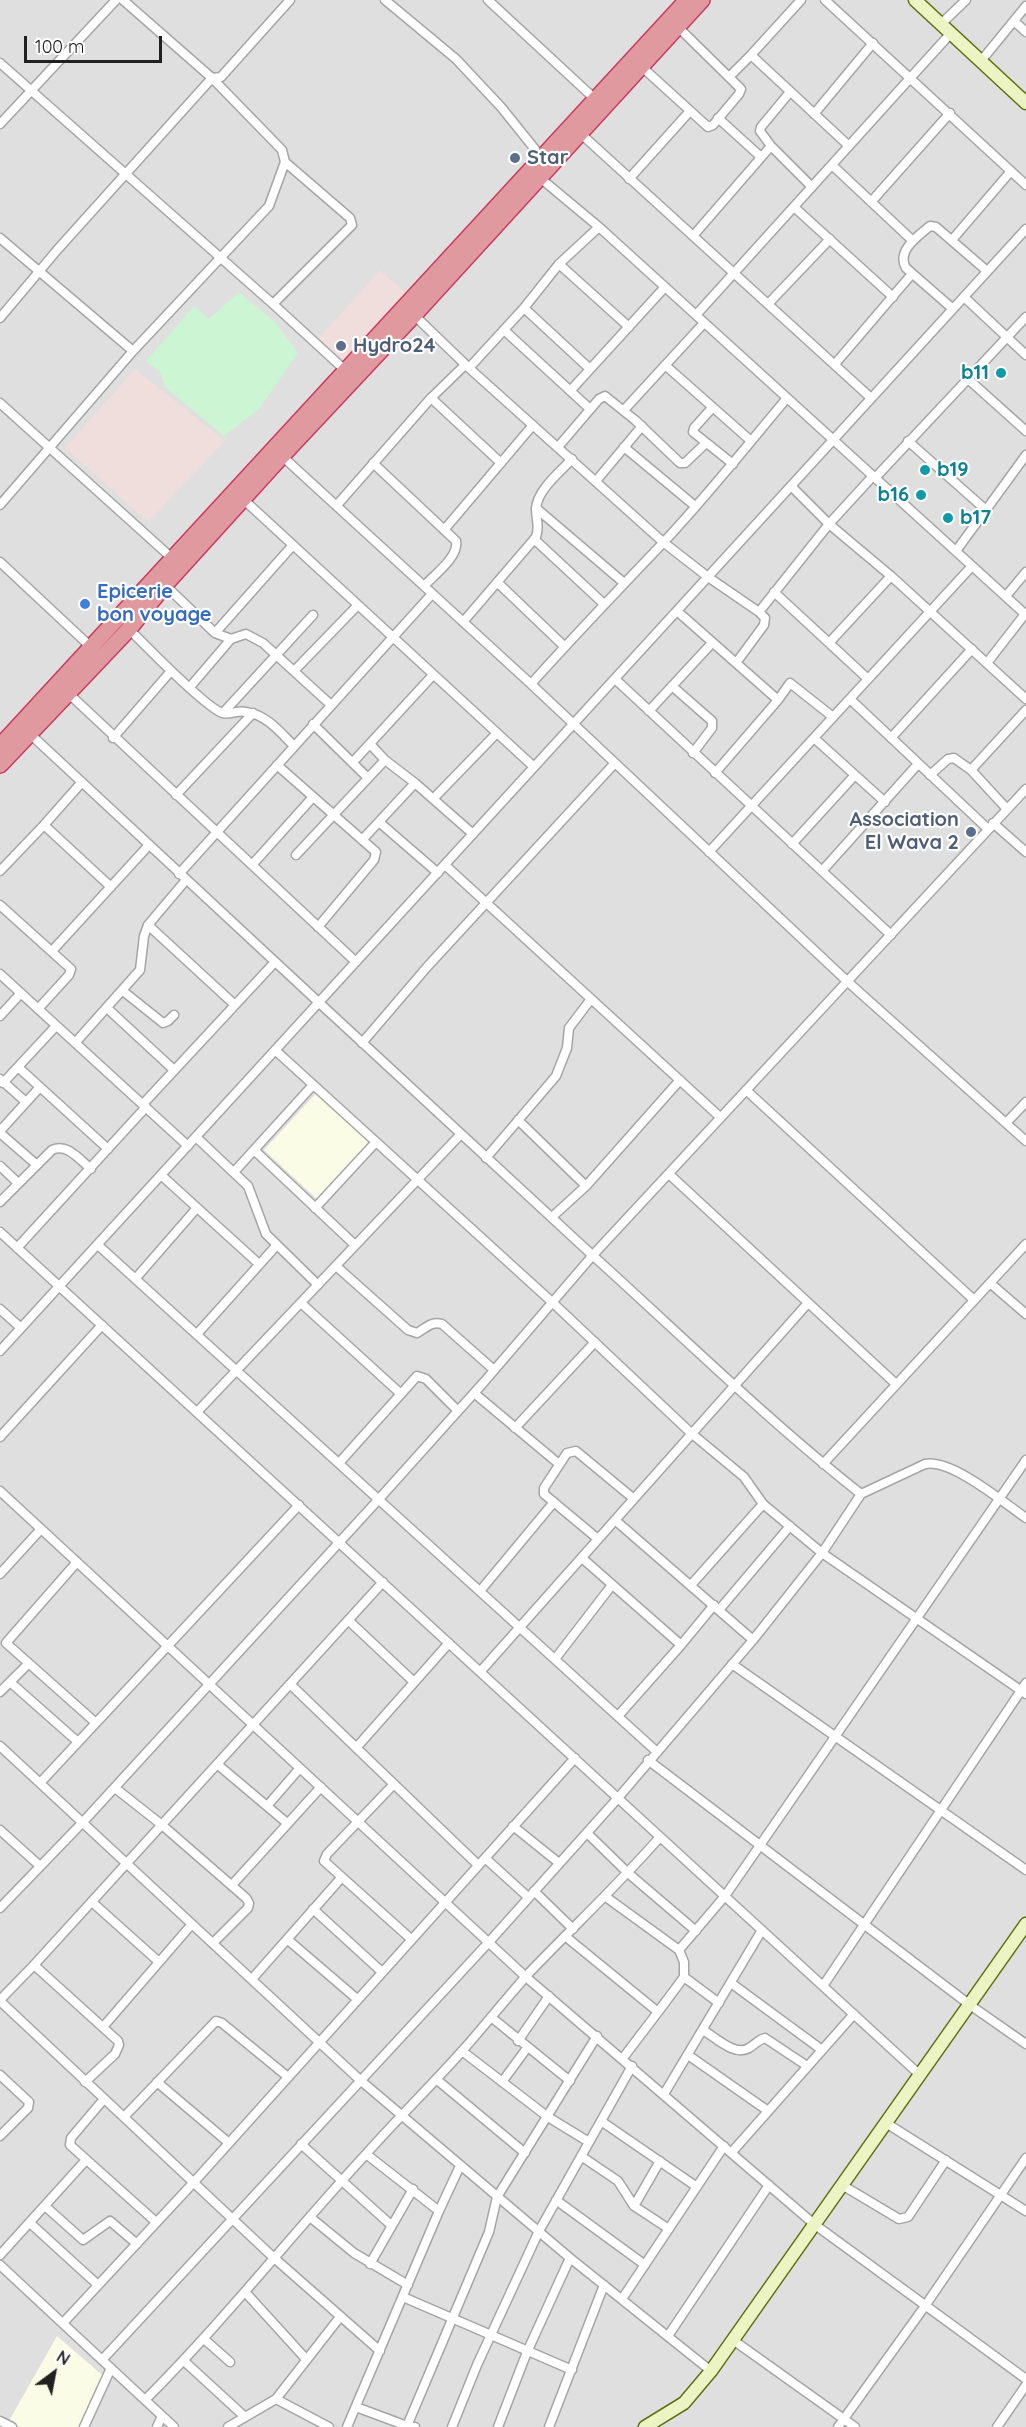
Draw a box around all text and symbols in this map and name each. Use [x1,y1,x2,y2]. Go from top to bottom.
scale bar [27,24,165,62]
text: 100 m [35,35,84,58]
place label: Star [527,146,568,170]
marker: Star [508,151,522,165]
place label: Hydro24 [353,334,435,358]
marker: Hydro24 [334,339,348,353]
place label: b11 [961,361,989,385]
marker: b11 [994,366,1008,380]
place label: b19 [937,458,969,482]
marker: b19 [918,463,932,477]
place label: b16 [878,483,909,507]
marker: b16 [914,488,928,502]
place label: b17 [960,506,991,530]
marker: b17 [941,511,955,525]
place label: Epicerie bon voyage [97,580,212,627]
marker: Epicerie bon voyage [78,597,92,611]
place label: Association El Wava 2 [849,808,959,855]
marker: Association El Wava 2 [964,825,978,839]
north arrow [24,2343,84,2403]
text: N [53,2346,74,2369]

